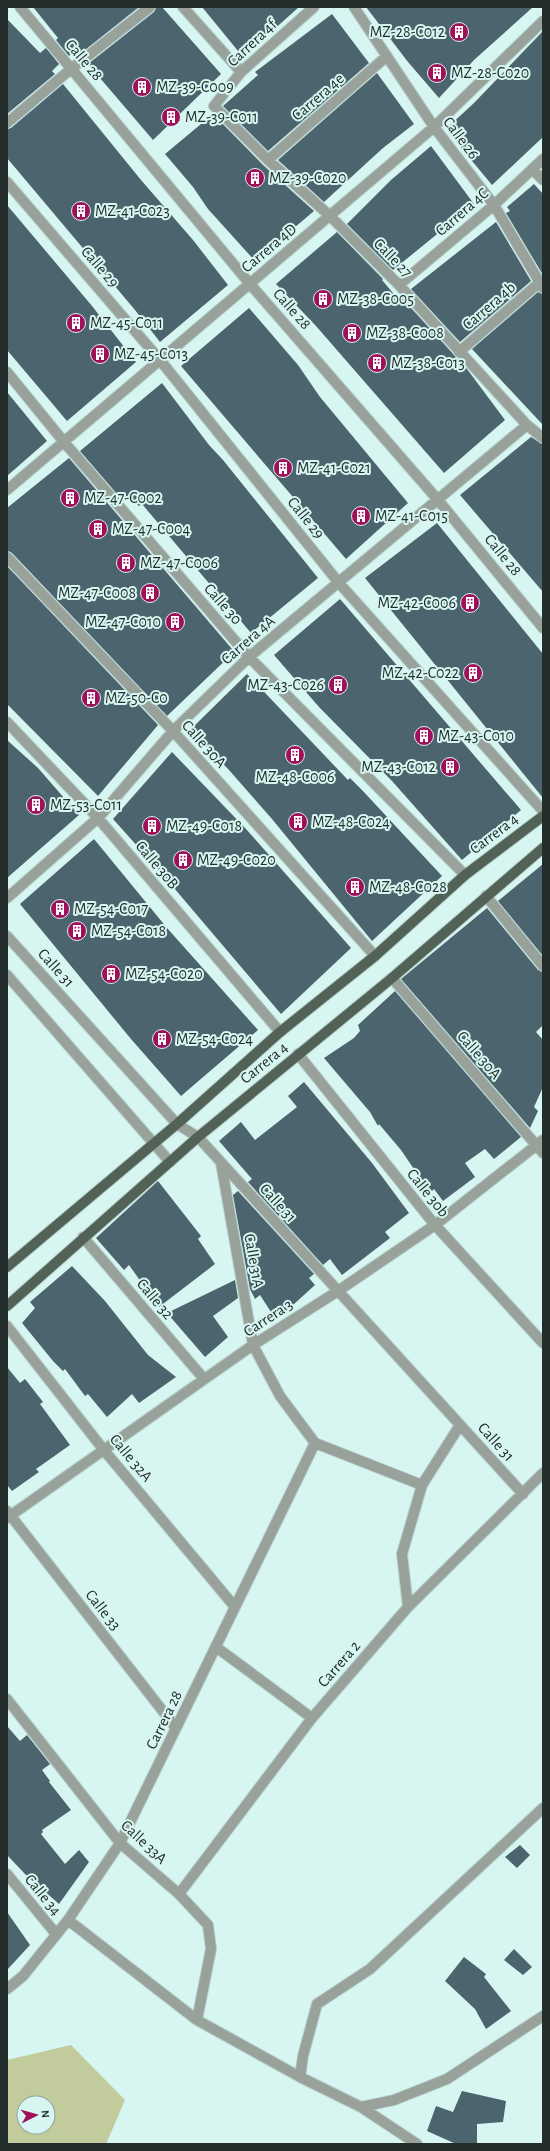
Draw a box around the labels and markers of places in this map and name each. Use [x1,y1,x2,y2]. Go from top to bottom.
building icon: MZ-28-C012 [448,21,470,43]
place label: MZ-28-C012 [370,24,445,40]
building icon: MZ-28-C020 [426,62,448,84]
place label: MZ-28-C020 [451,65,529,81]
building icon: MZ-39-C009 [131,76,153,98]
place label: MZ-39-C009 [156,79,234,95]
building icon: MZ-39-C011 [160,106,182,128]
place label: MZ-39-C011 [185,109,258,125]
building icon: MZ-39-C020 [244,167,266,189]
place label: MZ-39-C020 [269,170,347,186]
building icon: MZ-41-C023 [70,200,92,222]
place label: MZ-41-C023 [95,203,170,219]
building icon: MZ-38-C005 [312,288,334,310]
place label: MZ-38-C005 [337,291,414,307]
building icon: MZ-45-C011 [65,312,87,334]
place label: MZ-45-C011 [90,315,163,331]
building icon: MZ-38-C008 [341,322,363,344]
place label: MZ-38-C008 [366,325,444,341]
building icon: MZ-45-C013 [89,343,111,365]
place label: MZ-45-C013 [114,346,188,362]
building icon: MZ-38-C013 [366,352,388,374]
place label: MZ-38-C013 [391,355,465,371]
building icon: MZ-41-C021 [272,457,294,479]
place label: MZ-41-C021 [297,460,371,476]
building icon: MZ-47-C002 [59,487,81,509]
place label: MZ-47-C002 [84,490,162,506]
building icon: MZ-41-C015 [350,505,372,527]
place label: MZ-41-C015 [375,508,448,524]
building icon: MZ-47-C004 [87,518,109,540]
place label: MZ-47-C004 [112,521,190,537]
building icon: MZ-47-C006 [115,552,137,574]
place label: MZ-47-C006 [140,555,218,571]
building icon: MZ-47-C008 [139,582,161,604]
place label: MZ-47-C008 [58,585,136,601]
building icon: MZ-42-C006 [459,592,481,614]
place label: MZ-42-C006 [377,595,456,611]
building icon: MZ-47-C010 [164,611,186,633]
place label: MZ-47-C010 [85,614,161,630]
building icon: MZ-42-C022 [462,662,484,684]
place label: MZ-42-C022 [382,665,459,681]
building icon: MZ-43-C026 [327,674,349,696]
place label: MZ-43-C026 [247,677,324,693]
building icon: MZ-50-C0 [80,687,102,709]
place label: MZ-50-C0 [105,690,168,706]
building icon: MZ-43-C010 [413,725,435,747]
place label: MZ-43-C010 [438,728,514,744]
building icon: MZ-48-C006 [284,744,306,766]
building icon: MZ-43-C012 [439,756,461,778]
place label: MZ-43-C012 [361,759,436,775]
place label: MZ-48-C006 [256,769,334,785]
building icon: MZ-53-C011 [25,794,47,816]
place label: MZ-53-C011 [50,797,122,813]
building icon: MZ-48-C024 [287,811,309,833]
place label: MZ-48-C024 [312,814,390,830]
building icon: MZ-49-C018 [141,815,163,837]
place label: MZ-49-C018 [166,818,242,834]
building icon: MZ-49-C020 [172,849,194,871]
place label: MZ-49-C020 [197,852,276,868]
building icon: MZ-48-C028 [344,876,366,898]
place label: MZ-48-C028 [369,879,447,895]
building icon: MZ-54-C017 [49,898,71,920]
place label: MZ-54-C017 [74,901,149,917]
building icon: MZ-54-C018 [66,920,88,942]
place label: MZ-54-C018 [91,923,166,939]
building icon: MZ-54-C020 [100,963,122,985]
place label: MZ-54-C020 [125,966,203,982]
building icon: MZ-54-C024 [151,1028,173,1050]
place label: MZ-54-C024 [176,1031,253,1047]

